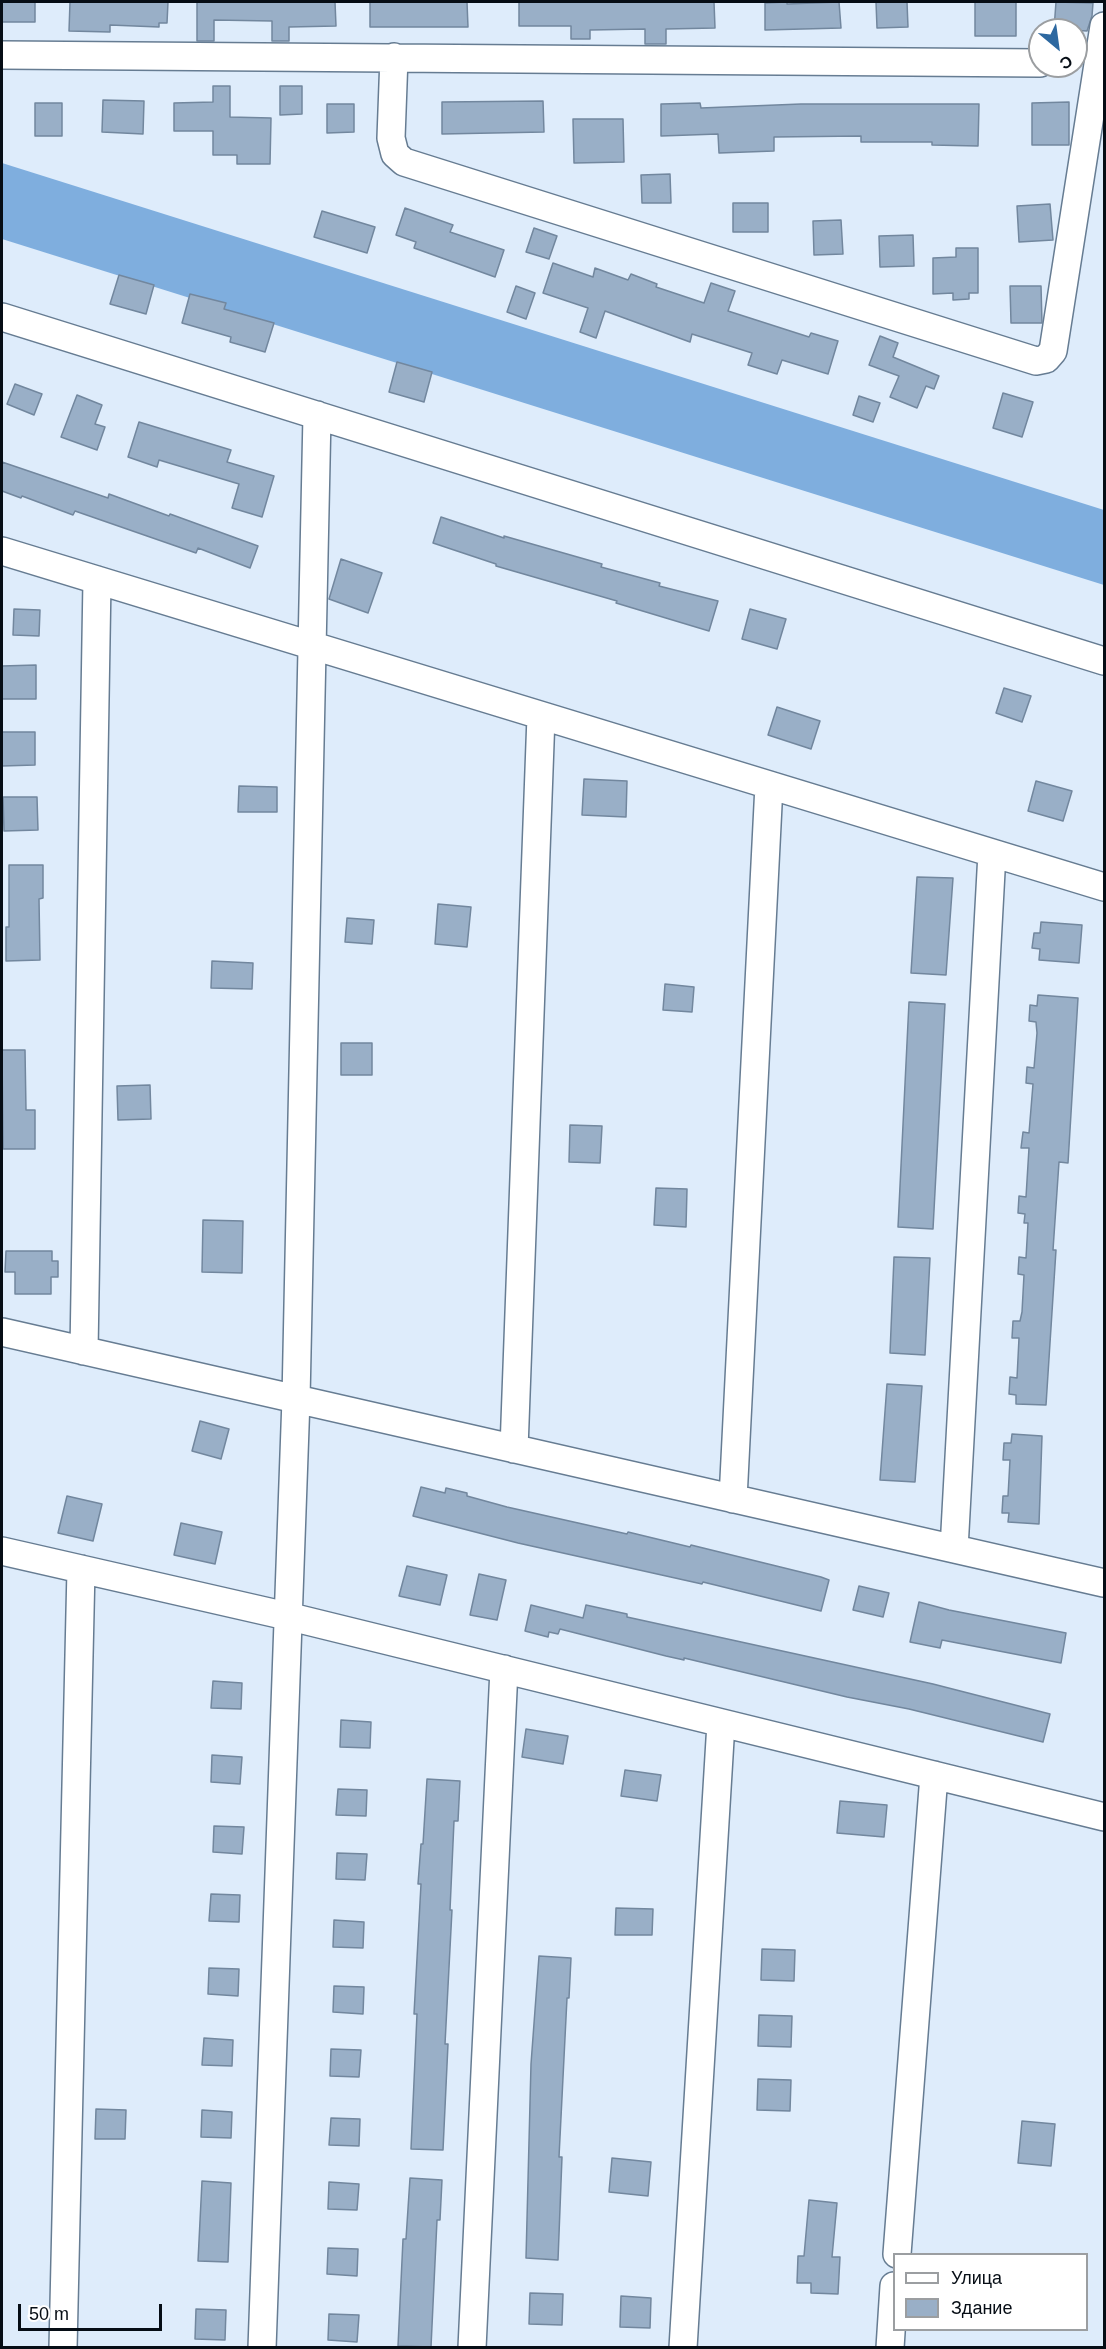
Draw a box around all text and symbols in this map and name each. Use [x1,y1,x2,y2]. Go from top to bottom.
north arrow [1028,18,1088,78]
text: С [1057,52,1075,73]
legend [893,2253,1088,2331]
text: Улица [951,2268,1002,2288]
scale bar [21,2292,165,2330]
text: Здание [951,2298,1012,2318]
text: 50 m [29,2304,69,2324]

